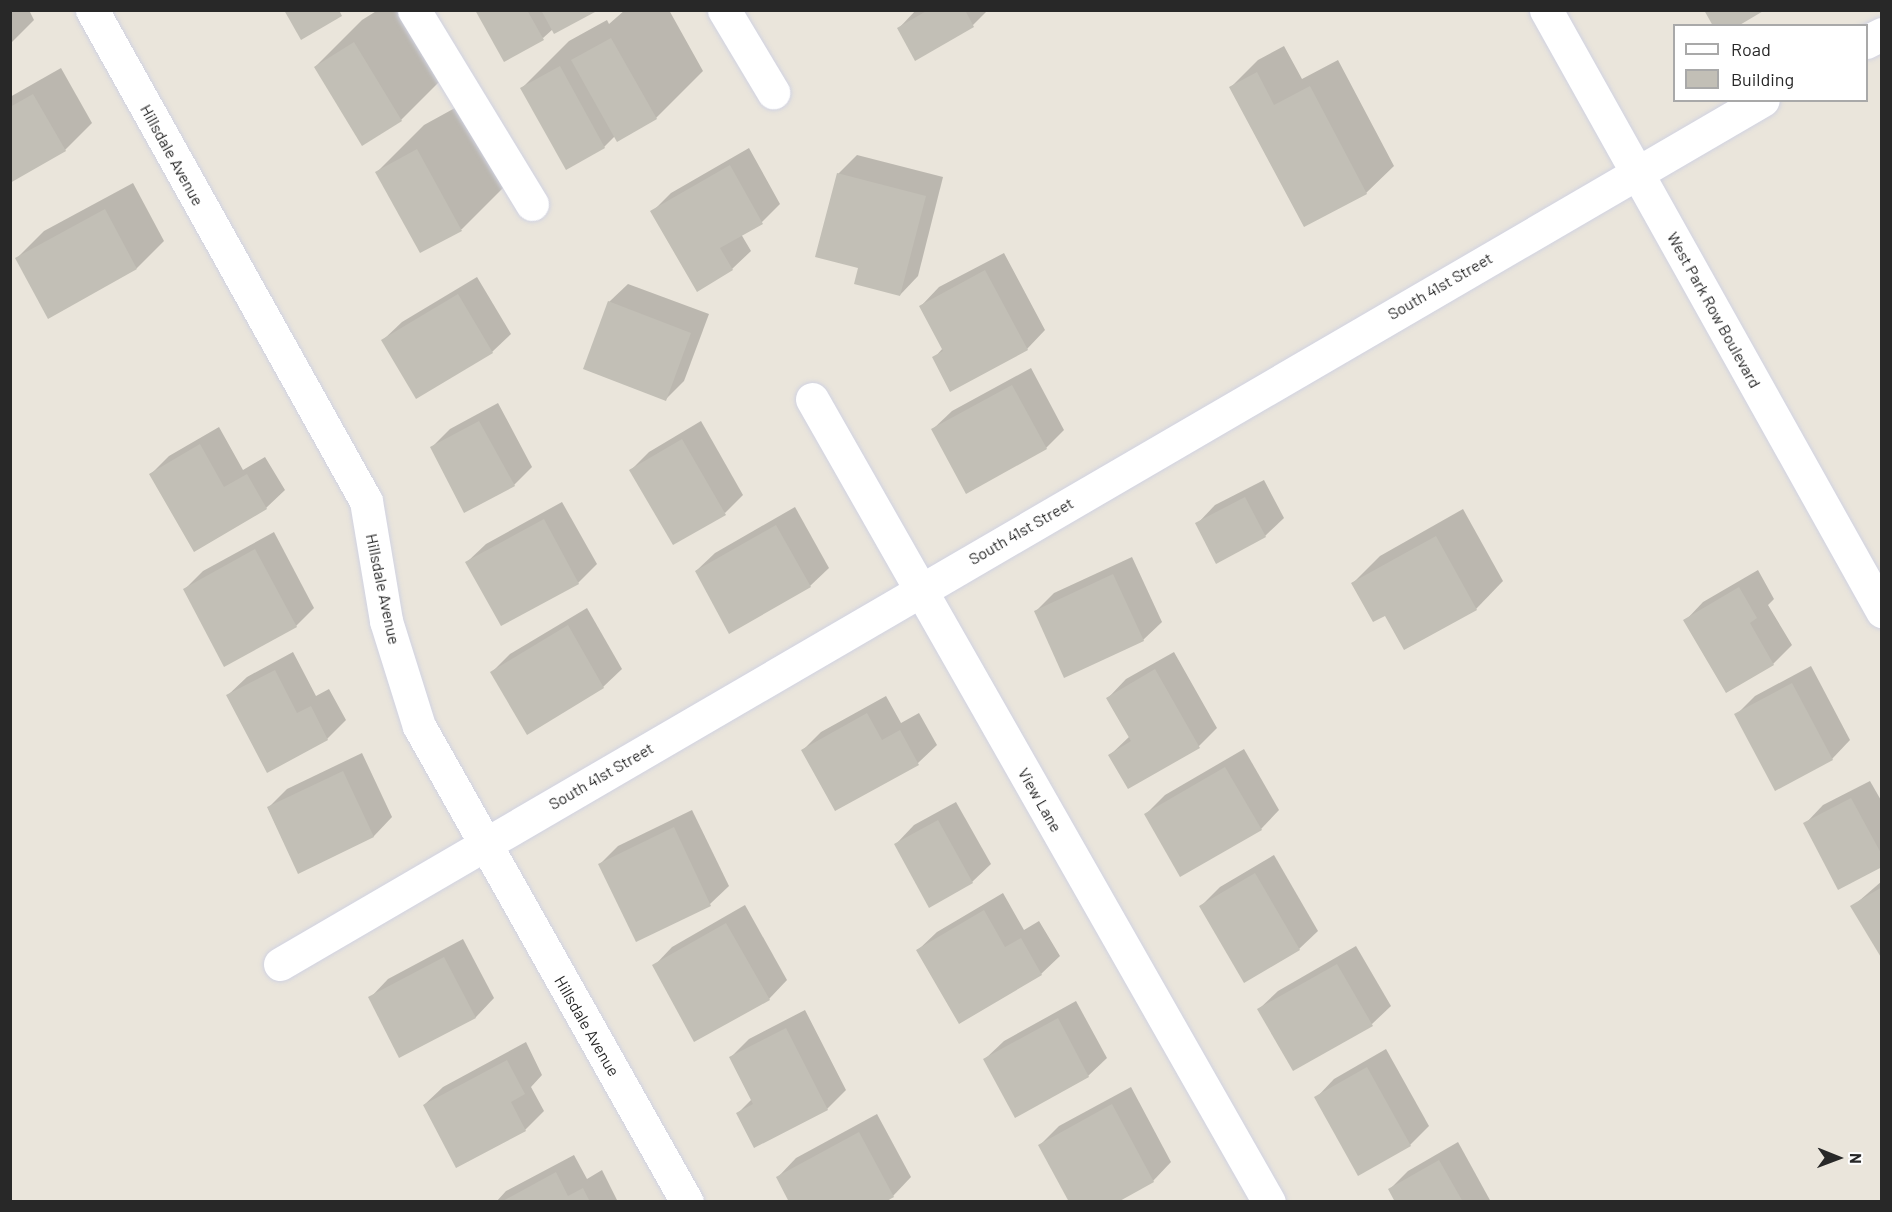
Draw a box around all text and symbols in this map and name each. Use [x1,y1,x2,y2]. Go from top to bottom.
legend [1673,24,1868,102]
text: Road [1731,38,1771,60]
text: Building [1731,68,1794,90]
street label: Hillsdale Avenue [136,101,208,209]
street label: West Park Row Boulevard [1663,229,1765,391]
street label: South 41st Street [1384,248,1496,324]
street label: South 41st Street [965,493,1077,569]
street label: Hillsdale Avenue [362,532,404,646]
street label: South 41st Street [545,738,657,814]
street label: View Lane [1014,765,1066,835]
street label: Hillsdale Avenue [550,972,624,1080]
north arrow [1808,1128,1868,1188]
text: N [1847,1153,1866,1164]

